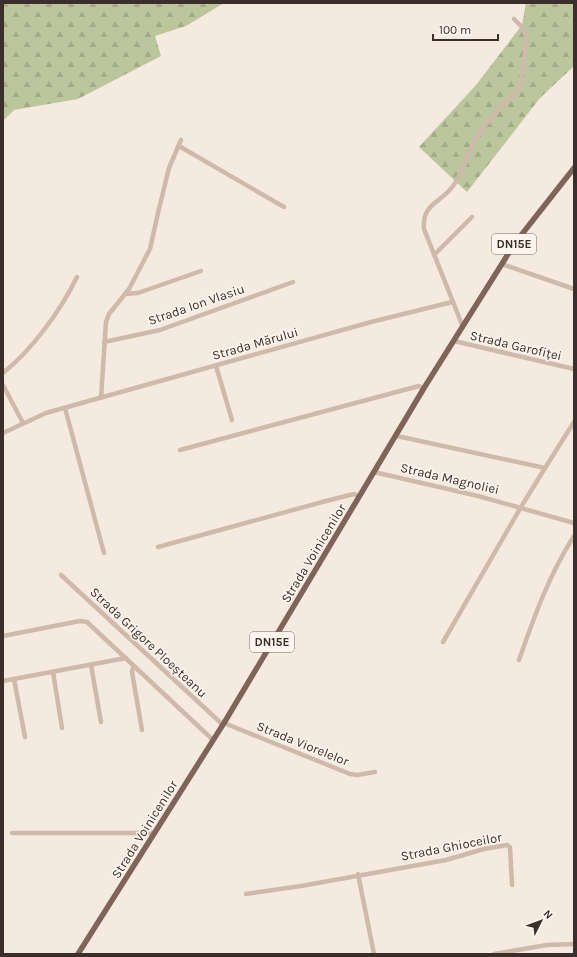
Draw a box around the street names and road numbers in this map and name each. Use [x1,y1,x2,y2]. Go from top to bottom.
road number: DN15E [492,234,536,254]
street label: Strada Ion Vlasiu [146,281,246,328]
street label: Strada Mărului [210,324,300,363]
street label: Strada Garofiței [469,328,563,363]
street label: Strada Magnoliei [399,460,501,497]
street label: Strada Voinicenilor [278,501,349,605]
street label: Strada Grigore Ploeșteanu [87,584,210,700]
road number: DN15E [250,632,294,652]
street label: Strada Viorelelor [255,718,351,769]
street label: Strada Voinicenilor [108,777,181,881]
street label: Strada Ghioceilor [399,829,503,864]

